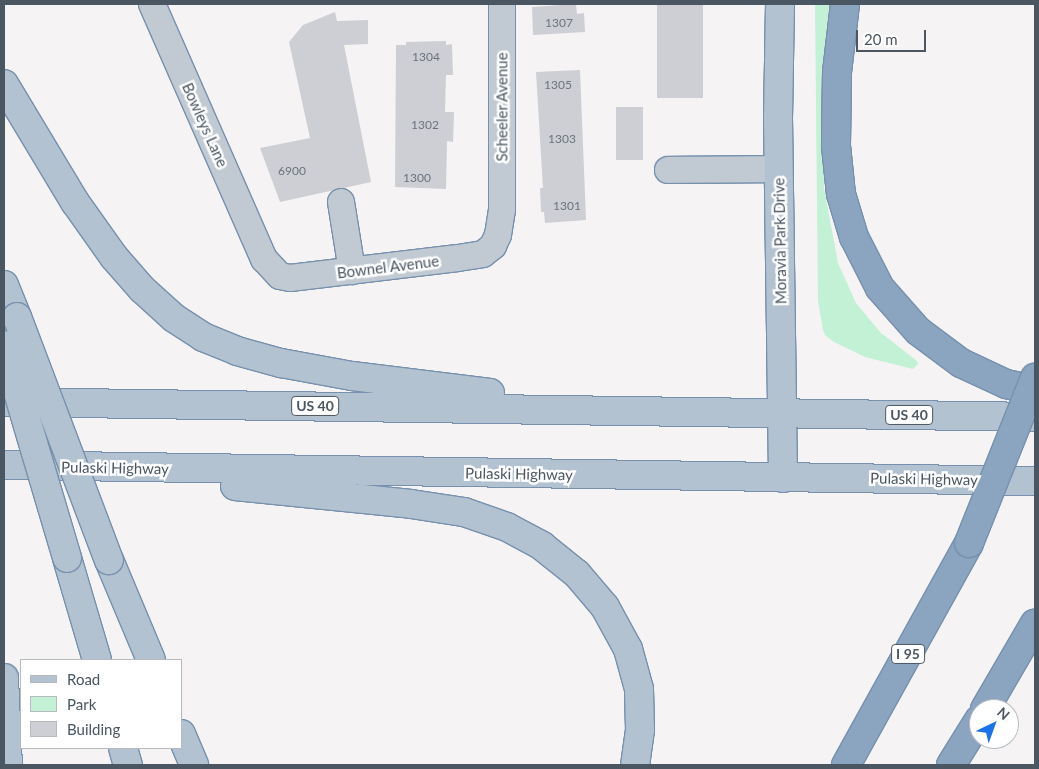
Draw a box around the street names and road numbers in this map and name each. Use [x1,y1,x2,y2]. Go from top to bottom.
street label: Scheeler Avenue [493,52,511,162]
street label: Bowleys Lane [178,80,232,170]
street label: Moravia Park Drive [770,178,790,304]
street label: Bownel Avenue [336,252,440,282]
road number: US 40 [290,394,340,418]
road number: US 40 [884,404,934,426]
street label: Pulaski Highway [61,458,169,478]
street label: Pulaski Highway [465,464,573,484]
street label: Pulaski Highway [870,469,978,489]
road number: I 95 [890,642,926,666]

